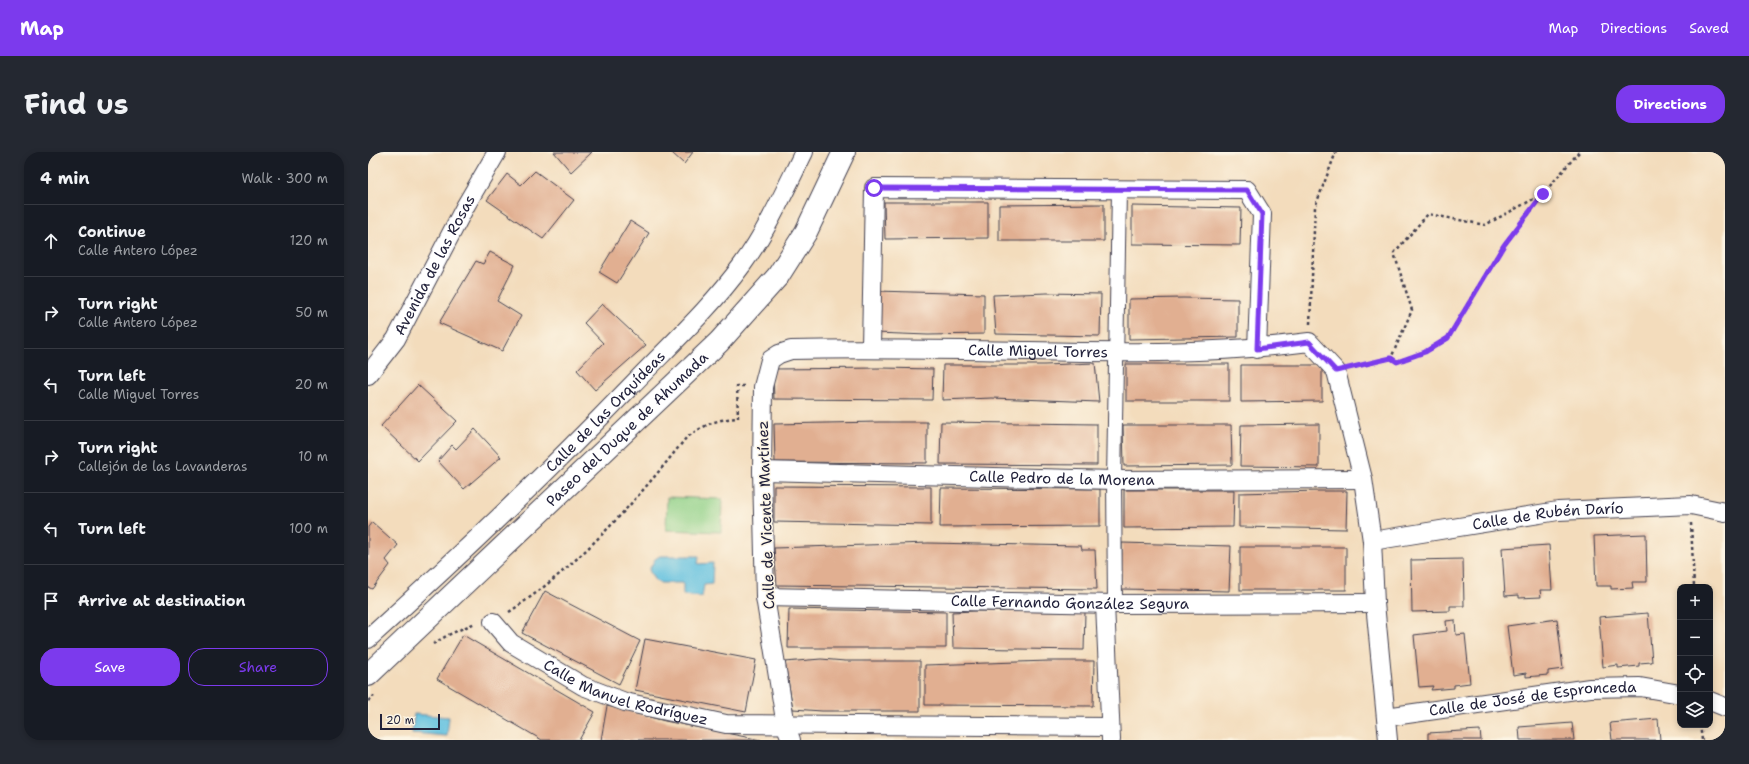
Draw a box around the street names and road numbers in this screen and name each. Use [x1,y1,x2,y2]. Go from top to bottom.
street label: Avenida de las Rosas [390,191,480,339]
street label: Calle Miguel Torres [968,340,1108,362]
street label: Calle de las Orquídeas [541,346,670,477]
street label: Paseo del Duque de Ahumada [542,347,713,511]
street label: Calle de Vicente Martínez [753,420,779,610]
street label: Calle Pedro de la Morena [969,466,1155,490]
street label: Calle de Rubén Darío [1471,498,1624,535]
street label: Calle Fernando González Segura [951,591,1190,614]
street label: Calle Manuel Rodríguez [540,655,710,730]
street label: Calle de José de Espronceda [1428,677,1637,721]

